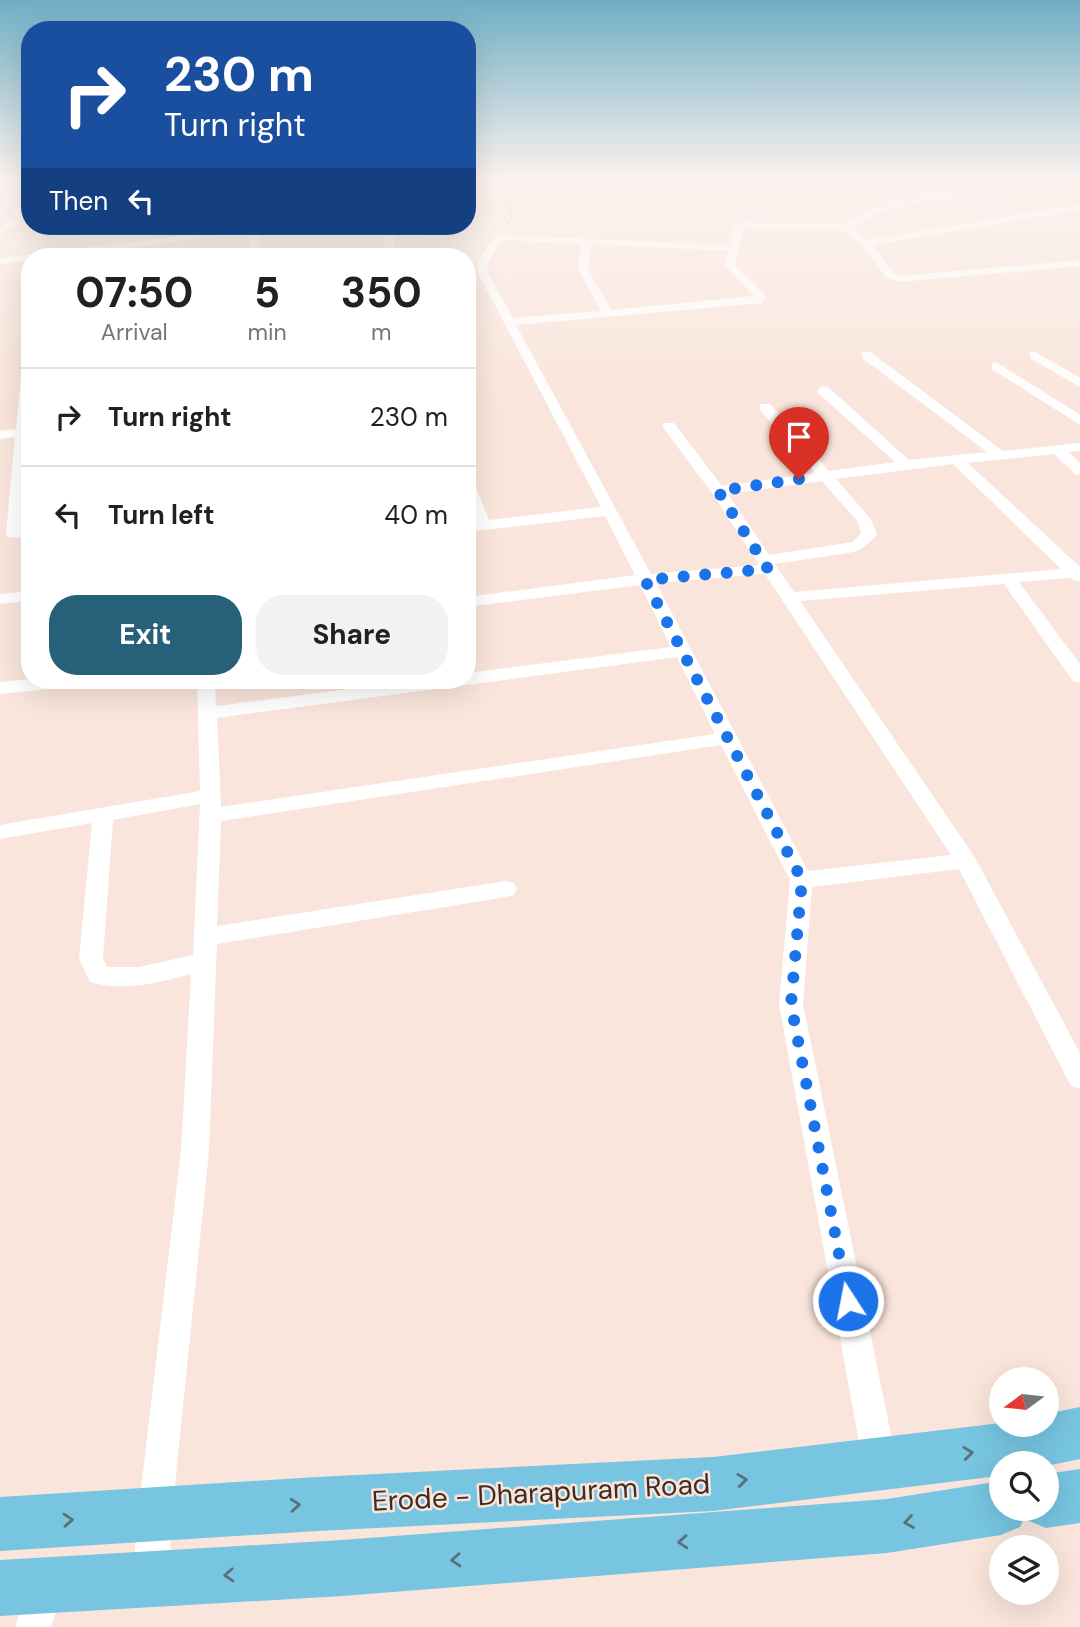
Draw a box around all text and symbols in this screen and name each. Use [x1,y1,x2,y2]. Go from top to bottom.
text: 230 m [164,42,314,106]
icon: right [49,49,140,140]
text: Turn right [164,104,306,146]
icon: left [122,182,160,220]
text: Then [49,184,108,218]
text: 07:50 [75,265,193,320]
text: 5 [254,265,280,320]
text: 350 [341,265,422,320]
text: Arrival [101,317,168,347]
text: min [248,317,287,347]
text: m [371,317,392,347]
icon: right [49,398,87,436]
text: Turn right [108,400,232,434]
text: 230 m [370,400,448,434]
pin [769,407,829,479]
icon: arrive [780,418,818,456]
icon: left [49,496,87,534]
text: Turn left [108,498,215,532]
text: 40 m [384,498,448,532]
button: Exit [49,595,242,675]
button: Share [256,595,448,675]
position arrow [811,1264,885,1338]
north arrow [989,1367,1059,1437]
map controls [989,1367,1059,1605]
one-way arrow [962,1446,974,1461]
button: search [989,1451,1059,1521]
street label: Erode - Dharapuram Road [371,1465,711,1520]
one-way arrow [737,1473,748,1488]
one-way arrow [290,1498,301,1513]
one-way arrow [63,1513,74,1528]
one-way arrow [903,1515,915,1530]
one-way arrow [677,1534,688,1549]
button: layers [989,1535,1059,1605]
one-way arrow [450,1552,461,1567]
one-way arrow [223,1567,234,1582]

